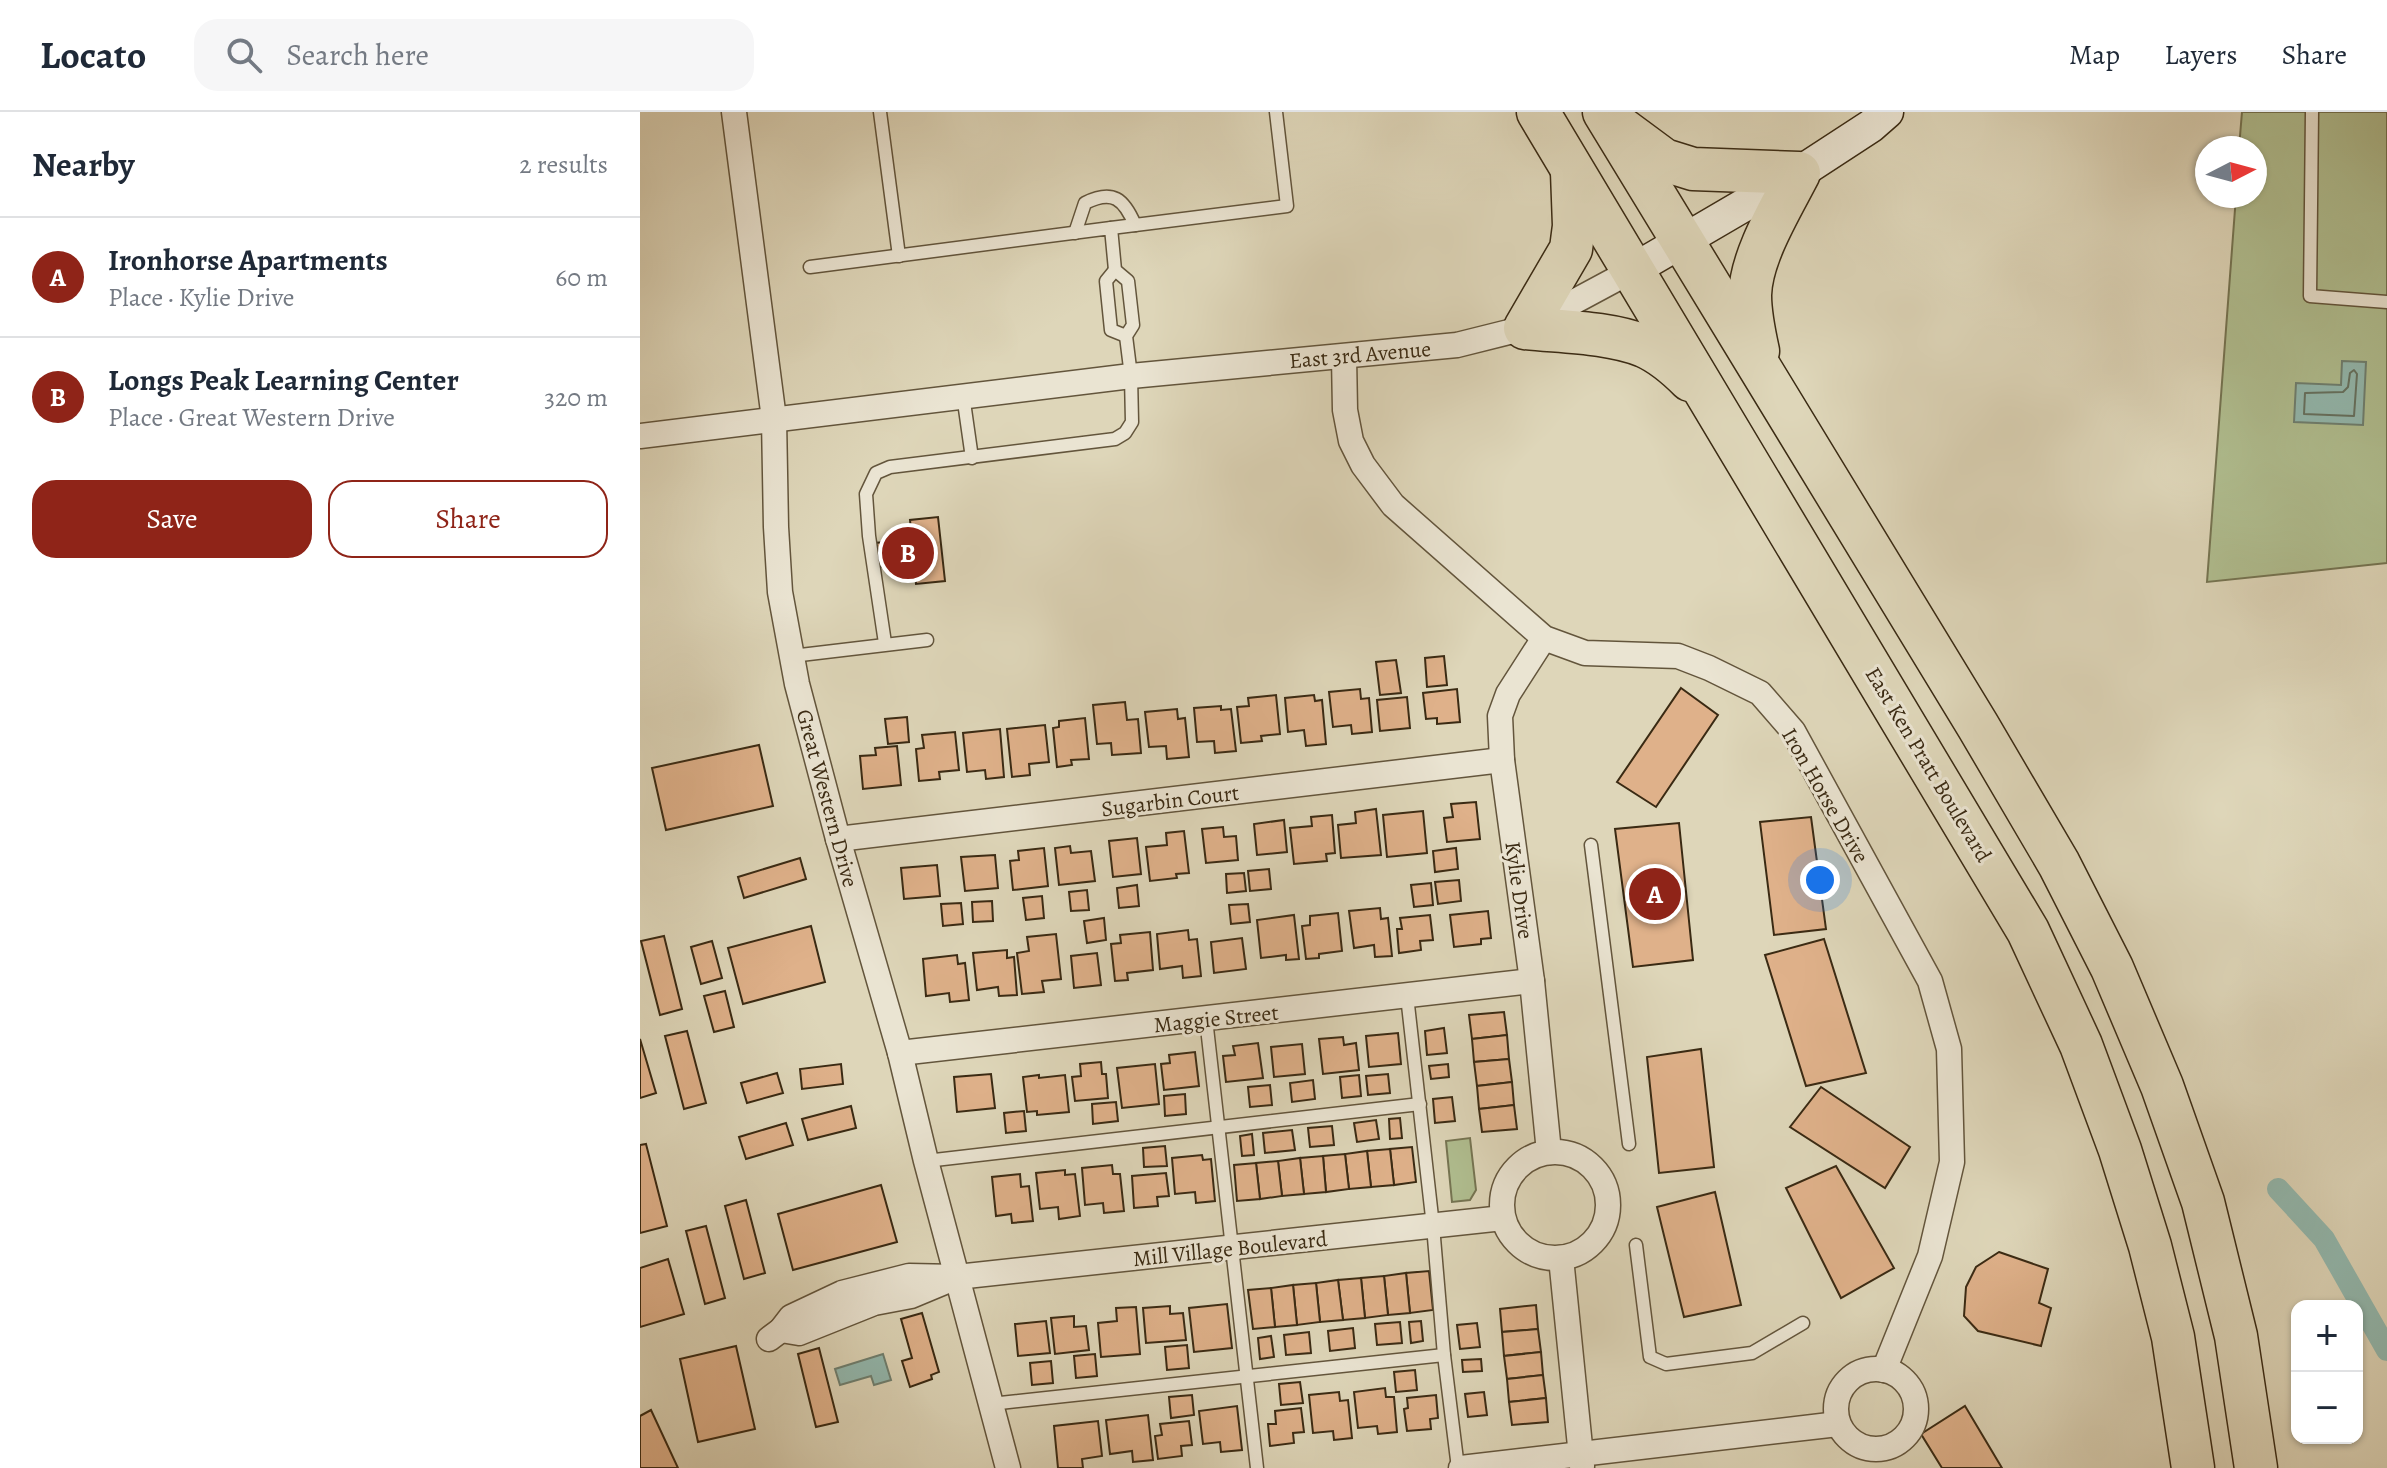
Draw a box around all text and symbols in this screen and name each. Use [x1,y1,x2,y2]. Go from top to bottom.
search box [194,19,754,91]
text: Locato [40,29,146,81]
icon: search [222,33,266,77]
text: Search here [286,35,429,75]
text: Map [2069,36,2120,74]
text: Layers [2164,36,2237,74]
text: Share [2281,36,2347,74]
north arrow [2195,136,2267,208]
text: Nearby [32,141,135,188]
text: 2 results [519,147,608,182]
text: Ironhorse Apartments [108,240,388,280]
text: A [50,260,66,295]
text: 60 m [555,260,608,295]
text: Place · Kylie Drive [108,280,295,315]
street label: East 3rd Avenue [1288,334,1432,376]
text: Longs Peak Learning Center [108,360,459,400]
text: B [50,380,66,415]
text: 320 m [544,380,608,415]
text: Place · Great Western Drive [108,400,395,435]
button: Save [32,480,312,558]
button: Share [328,480,608,558]
pin: B [882,523,934,583]
street label: East Ken Pratt Boulevard [1858,661,1998,868]
street label: Great Western Drive [789,706,865,891]
street label: Iron Horse Drive [1774,722,1876,869]
street label: Sugarbin Court [1099,778,1241,824]
street label: Kylie Drive [1497,839,1541,941]
your location [1800,860,1840,900]
pin: A [1629,864,1681,924]
street label: Maggie Street [1152,998,1280,1040]
street label: Mill Village Boulevard [1131,1224,1329,1274]
map controls [2291,1300,2363,1444]
button: + [2291,1300,2363,1372]
button: − [2291,1372,2363,1444]

